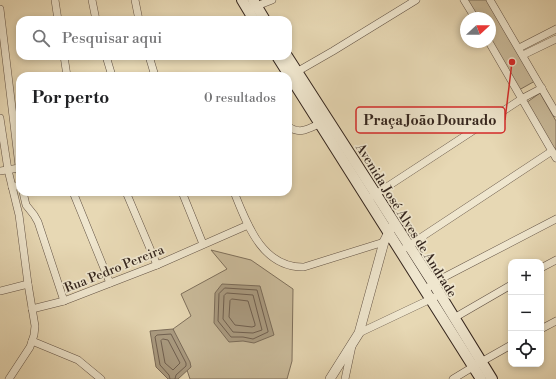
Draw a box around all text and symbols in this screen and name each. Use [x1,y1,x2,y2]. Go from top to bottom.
north arrow [460,12,496,48]
search box [16,16,292,60]
icon: search [30,27,52,49]
text: Pesquisar aqui [62,29,162,48]
text: Por perto [32,87,109,109]
text: 0 resultados [204,90,276,106]
callout: Praça João Dourado [356,107,505,133]
text: Praça João Dourado [364,112,497,130]
street label: Avenida José Alves de Andrade [352,140,460,301]
street label: Rua Pedro Pereira [62,241,167,296]
map controls [508,259,544,367]
button: + [508,259,544,295]
button: − [508,295,544,331]
button: locate [508,331,544,367]

